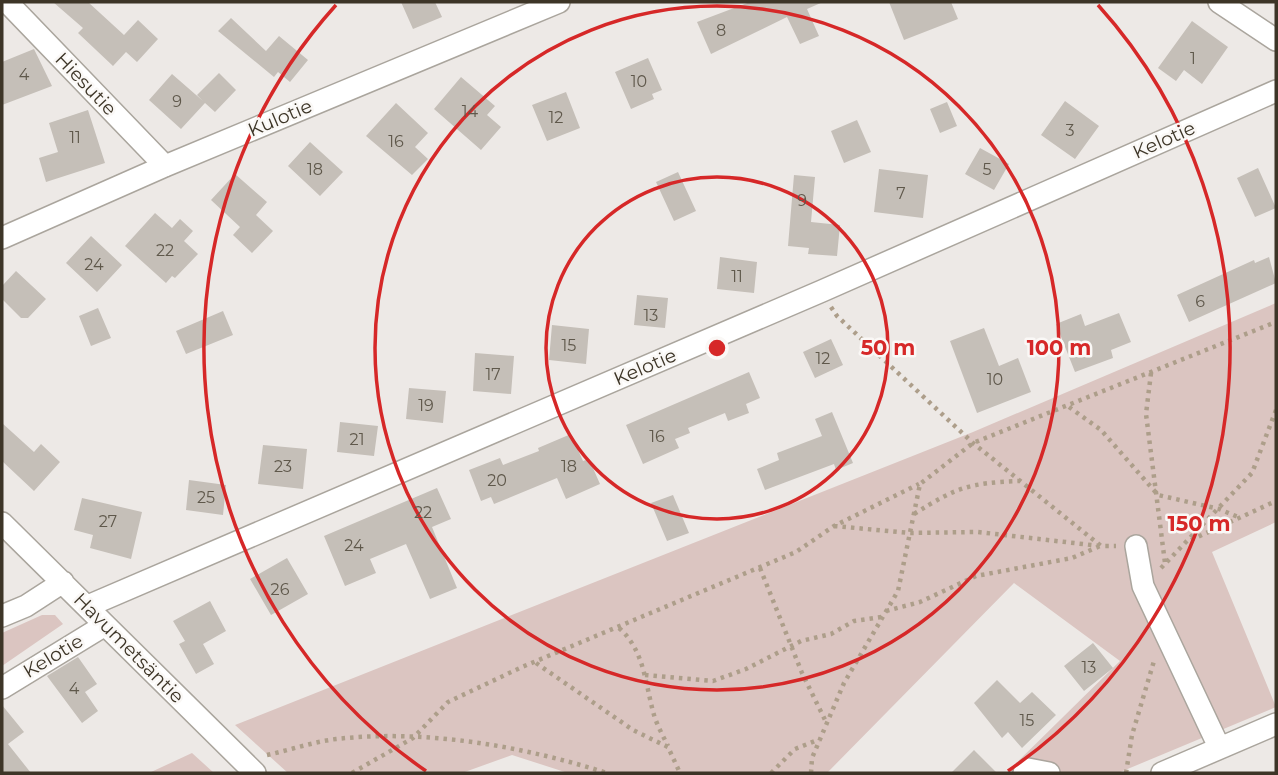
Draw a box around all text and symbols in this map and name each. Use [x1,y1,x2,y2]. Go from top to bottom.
house number: 8 [716,21,726,40]
street label: Hiesutie [51,48,121,120]
house number: 1 [1190,49,1196,68]
house number: 4 [19,65,30,84]
house number: 10 [631,72,647,91]
house number: 9 [172,92,182,111]
street label: Kulotie [245,94,315,142]
house number: 14 [462,102,479,121]
house number: 12 [549,108,563,127]
street label: Kelotie [1129,116,1199,164]
house number: 3 [1065,121,1075,140]
house number: 11 [69,128,81,147]
house number: 16 [388,132,404,151]
house number: 18 [307,160,323,179]
house number: 5 [982,160,992,179]
house number: 7 [896,184,906,203]
house number: 9 [797,191,807,210]
house number: 22 [156,241,174,260]
house number: 24 [84,255,104,274]
house number: 11 [731,267,743,286]
house number: 6 [1195,292,1205,311]
house number: 13 [644,306,658,325]
text: 50 m [861,335,915,360]
text: 100 m [1027,335,1091,360]
house number: 15 [562,336,576,355]
centre of rings [705,336,729,360]
street label: Kelotie [610,344,680,390]
house number: 12 [816,349,830,368]
house number: 17 [485,365,501,384]
house number: 10 [987,370,1003,389]
house number: 19 [418,396,434,415]
house number: 16 [649,427,665,446]
house number: 21 [350,430,364,449]
house number: 23 [274,457,292,476]
house number: 18 [561,457,577,476]
house number: 20 [487,471,507,490]
house number: 25 [197,488,215,507]
house number: 22 [414,503,432,522]
text: 150 m [1168,511,1230,536]
house number: 27 [99,512,117,531]
house number: 24 [344,536,364,555]
house number: 26 [271,580,290,599]
street label: Havumetsäntie [69,588,189,708]
street label: Kelotie [19,629,87,683]
house number: 13 [1082,658,1096,677]
house number: 4 [69,679,80,698]
house number: 15 [1020,711,1034,730]

